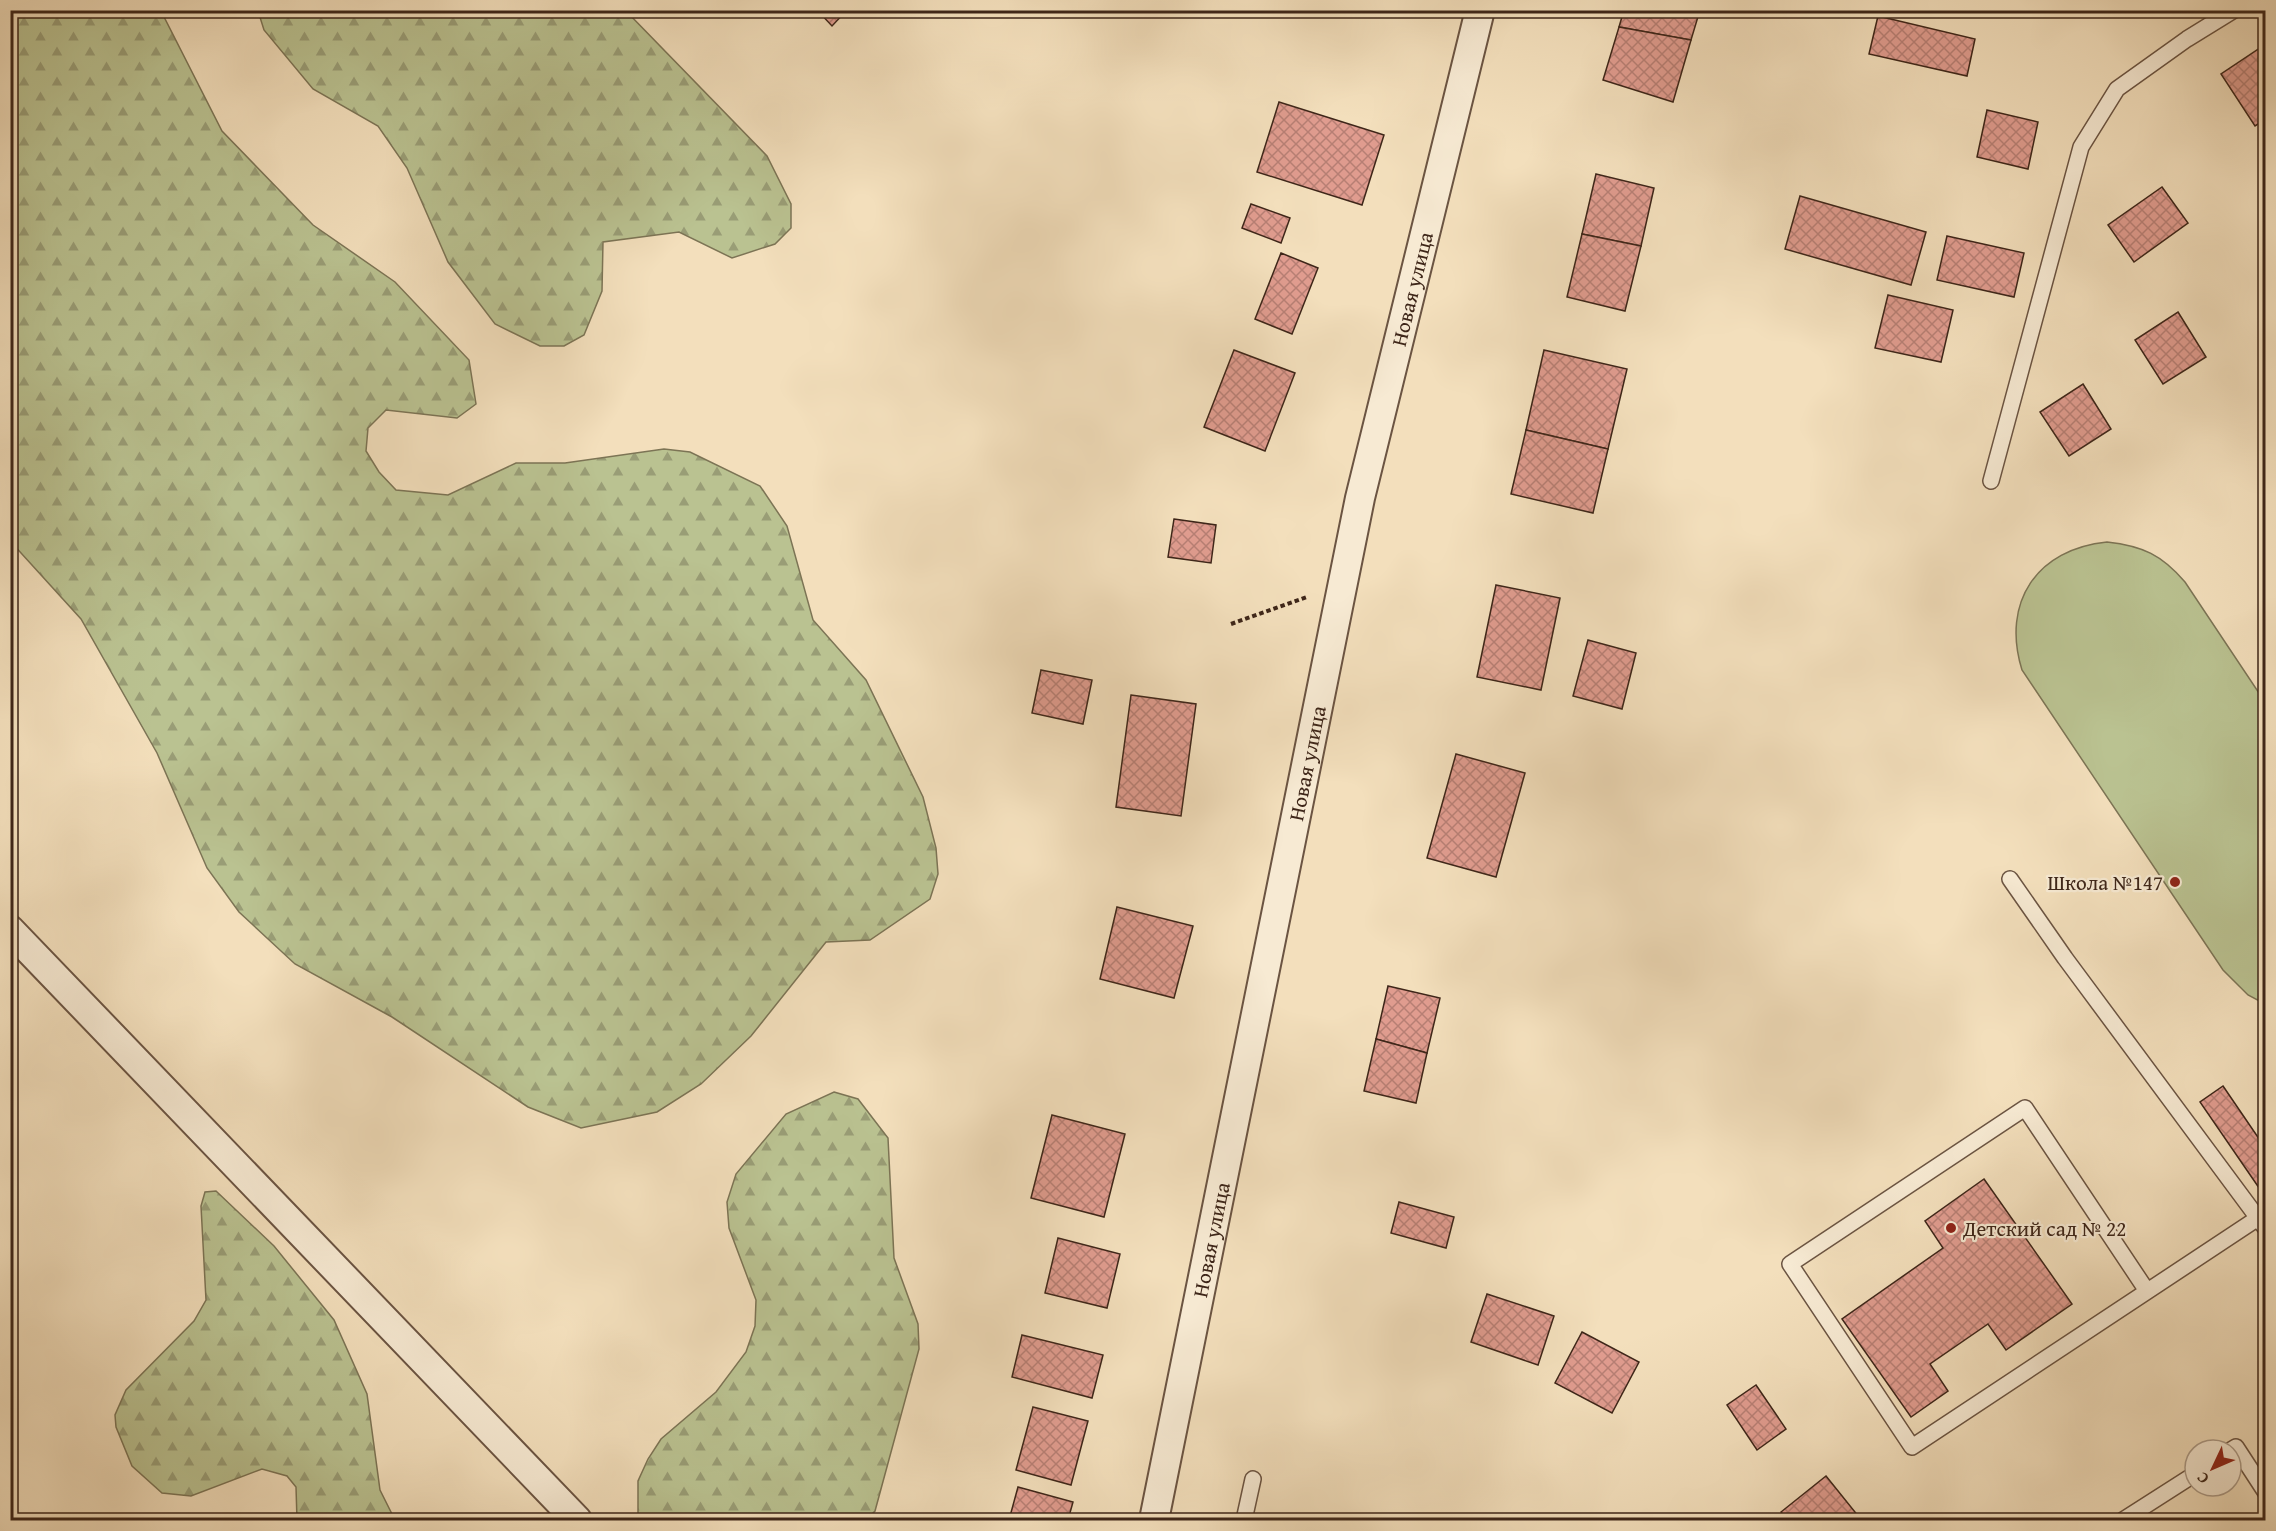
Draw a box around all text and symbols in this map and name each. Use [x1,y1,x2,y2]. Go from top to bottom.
street label: Новая улица [1382,228,1440,349]
street label: Новая улица [1280,703,1333,824]
place label: Школа №147 [2047,867,2163,898]
marker: Школа №147 [2168,875,2182,889]
street label: Новая улица [1184,1179,1237,1300]
place label: Детский сад № 22 [1962,1213,2126,1244]
marker: Детский сад № 22 [1944,1221,1958,1235]
north arrow [2183,1438,2243,1498]
text: С [2190,1467,2214,1490]

